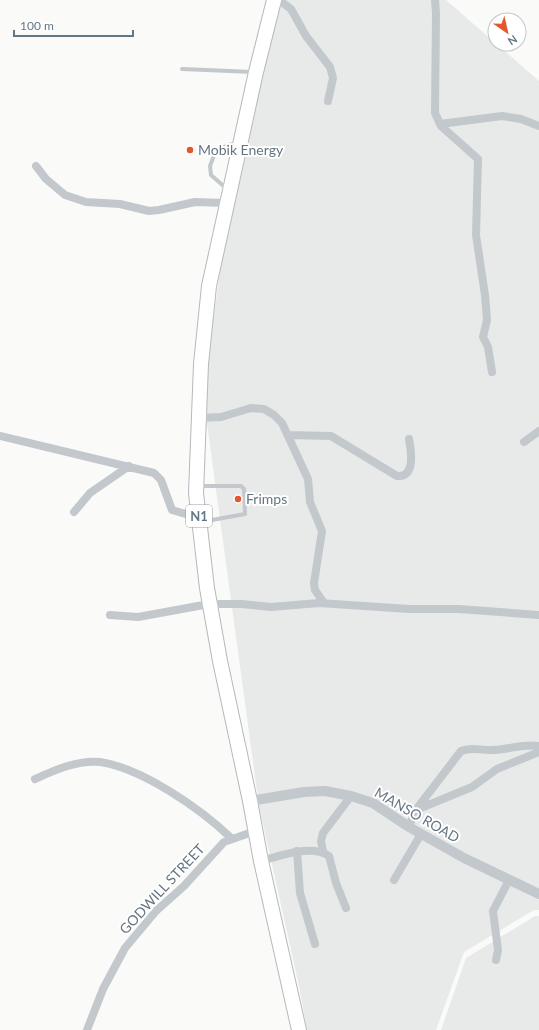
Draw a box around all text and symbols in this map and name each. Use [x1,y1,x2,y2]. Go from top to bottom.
scale bar [14,12,133,38]
north arrow [487,12,527,52]
text: 100 m [20,18,54,33]
text: N [506,33,520,48]
place label: Mobik Energy [198,141,284,158]
marker: Mobik Energy [185,145,195,155]
place label: Frimps [246,490,287,507]
marker: Frimps [233,494,243,504]
road number: N1 [186,505,212,527]
street label: MANSO ROAD [372,783,463,846]
street label: GODWILL STREET [116,840,208,937]

